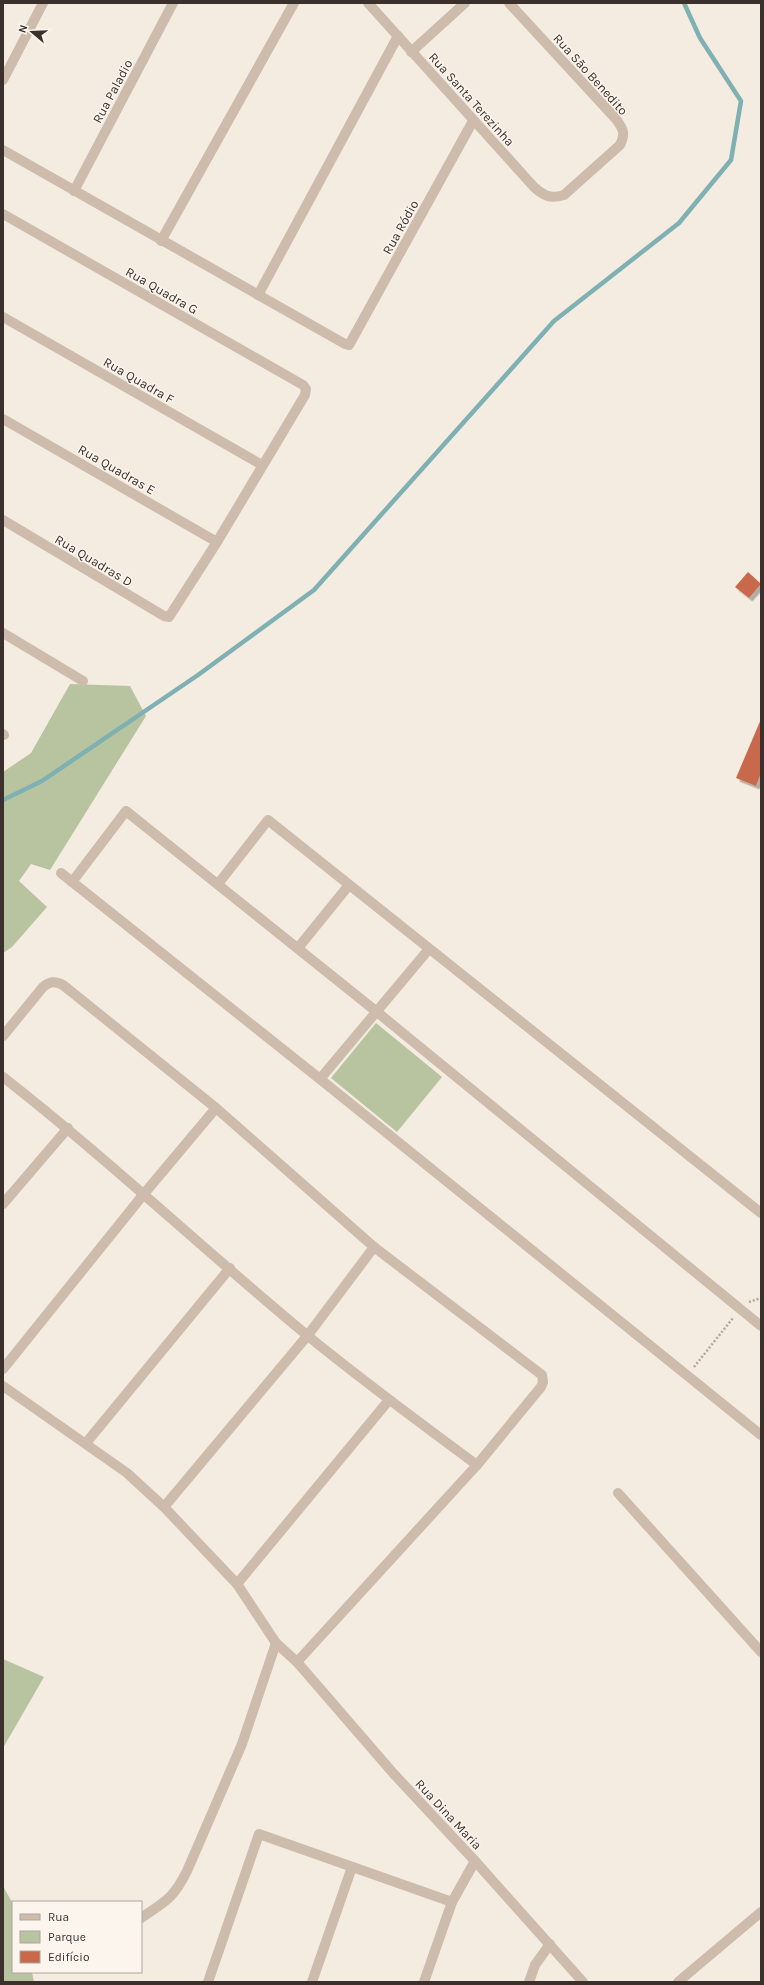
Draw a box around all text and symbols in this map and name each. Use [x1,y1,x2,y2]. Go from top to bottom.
north arrow [12,12,52,52]
text: N [16,23,30,35]
street label: Rua São Benedito [550,31,631,118]
street label: Rua Santa Terezinha [426,50,518,149]
street label: Rua Paladio [89,57,135,126]
street label: Rua Ródio [379,197,421,257]
street label: Rua Quadra G [123,264,200,317]
street label: Rua Quadra F [101,354,177,407]
street label: Rua Quadras E [76,441,158,498]
street label: Rua Quadras D [52,531,135,589]
street label: Rua Dina Maria [412,1776,485,1853]
legend [12,1901,142,1973]
text: Rua [48,1910,69,1924]
text: Parque [48,1930,86,1944]
text: Edifício [48,1950,89,1964]

